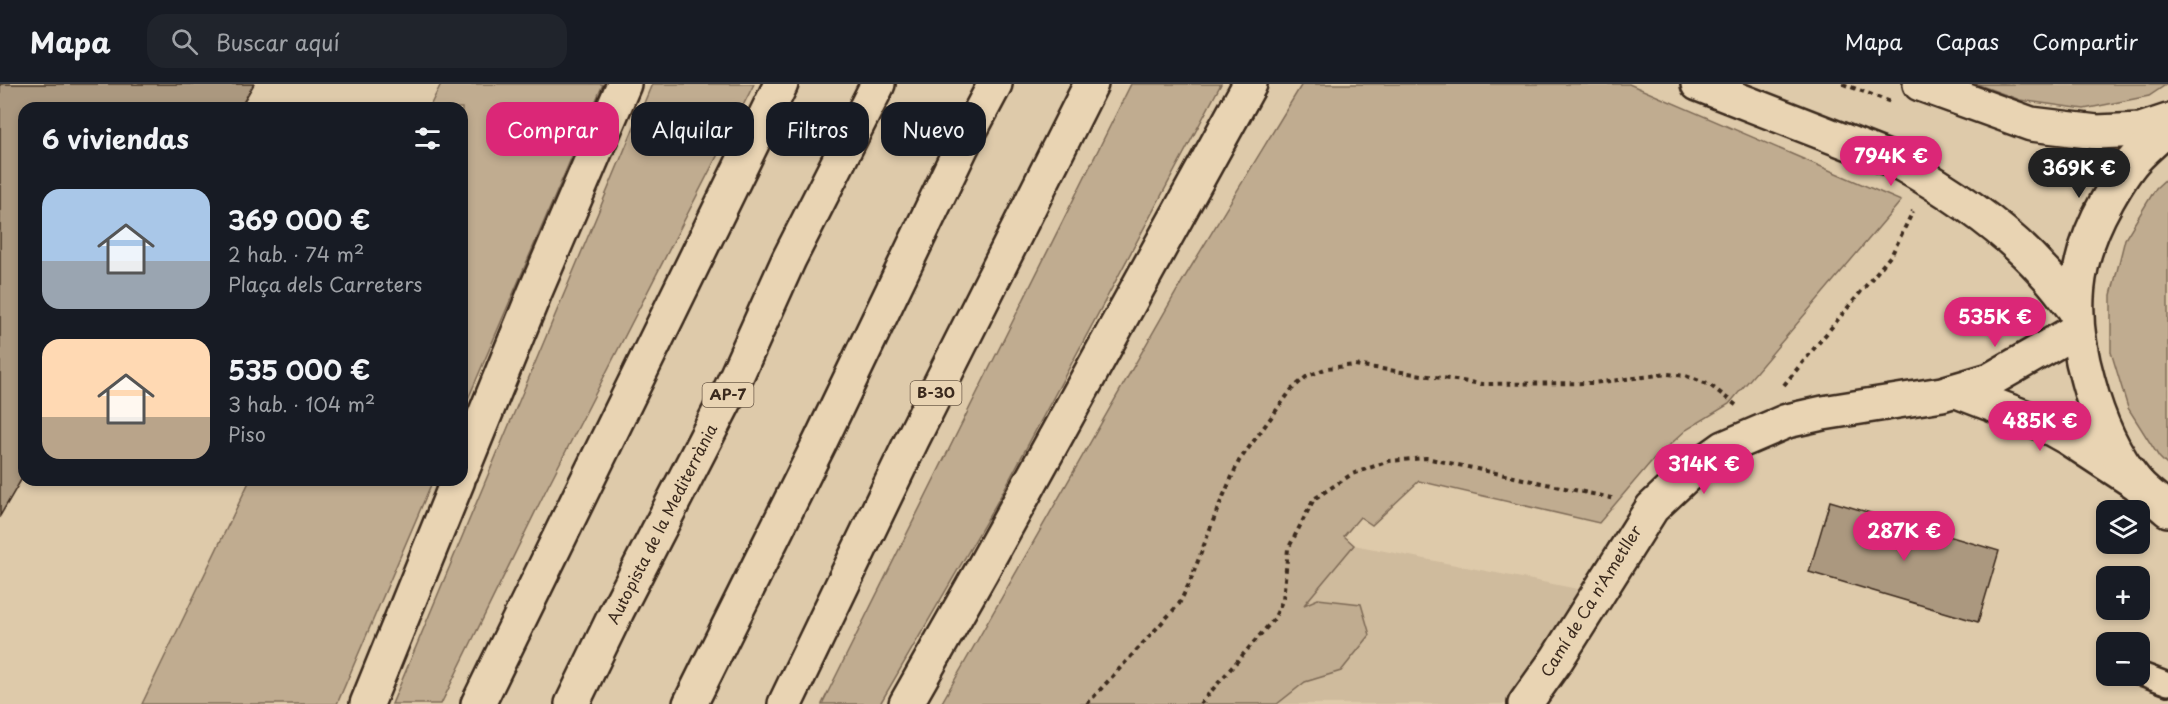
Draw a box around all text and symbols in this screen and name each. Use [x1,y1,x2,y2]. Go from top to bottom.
search box [147,14,567,68]
text: Mapa [30,20,111,63]
icon: search [168,25,201,58]
text: Buscar aquí [216,25,340,58]
text: Mapa [1845,25,1903,57]
text: Capas [1936,25,1999,57]
text: Compartir [2032,25,2138,57]
chip: Comprar [486,102,619,156]
chip: Alquilar [631,102,754,156]
chip: Filtros [766,102,869,156]
chip: Nuevo [881,102,986,156]
text: 6 viviendas [42,119,189,158]
icon: filters [411,122,444,155]
pin: 794K € [1842,136,1940,187]
text: 794K € [1854,140,1928,170]
pin: 369K € [2030,148,2128,199]
text: 369K € [2042,152,2116,182]
text: 369 000 € [228,200,370,239]
icon: home [90,213,162,285]
text: 2 hab. · 74 m² [228,239,364,269]
text: Plaça dels Carreters [228,269,422,299]
pin: 535K € [1946,297,2044,348]
text: 535K € [1958,301,2032,331]
text: 535 000 € [228,350,370,389]
icon: home [90,363,162,435]
road number: B-30 [910,381,962,405]
road number: AP-7 [702,383,754,407]
text: 3 hab. · 104 m² [228,389,375,419]
pin: 485K € [1991,401,2089,452]
text: 485K € [2002,405,2078,435]
text: Piso [228,419,266,449]
street label: Autopista de la Mediterrània [600,419,722,628]
pin: 314K € [1655,444,1753,495]
text: 314K € [1668,448,1740,478]
map controls [2096,500,2150,686]
button: layers [2096,500,2150,554]
pin: 287K € [1855,511,1953,562]
text: 287K € [1867,515,1941,545]
street label: Camí de Ca n'Ametller [1534,519,1647,681]
button: + [2096,566,2150,620]
button: − [2096,632,2150,686]

